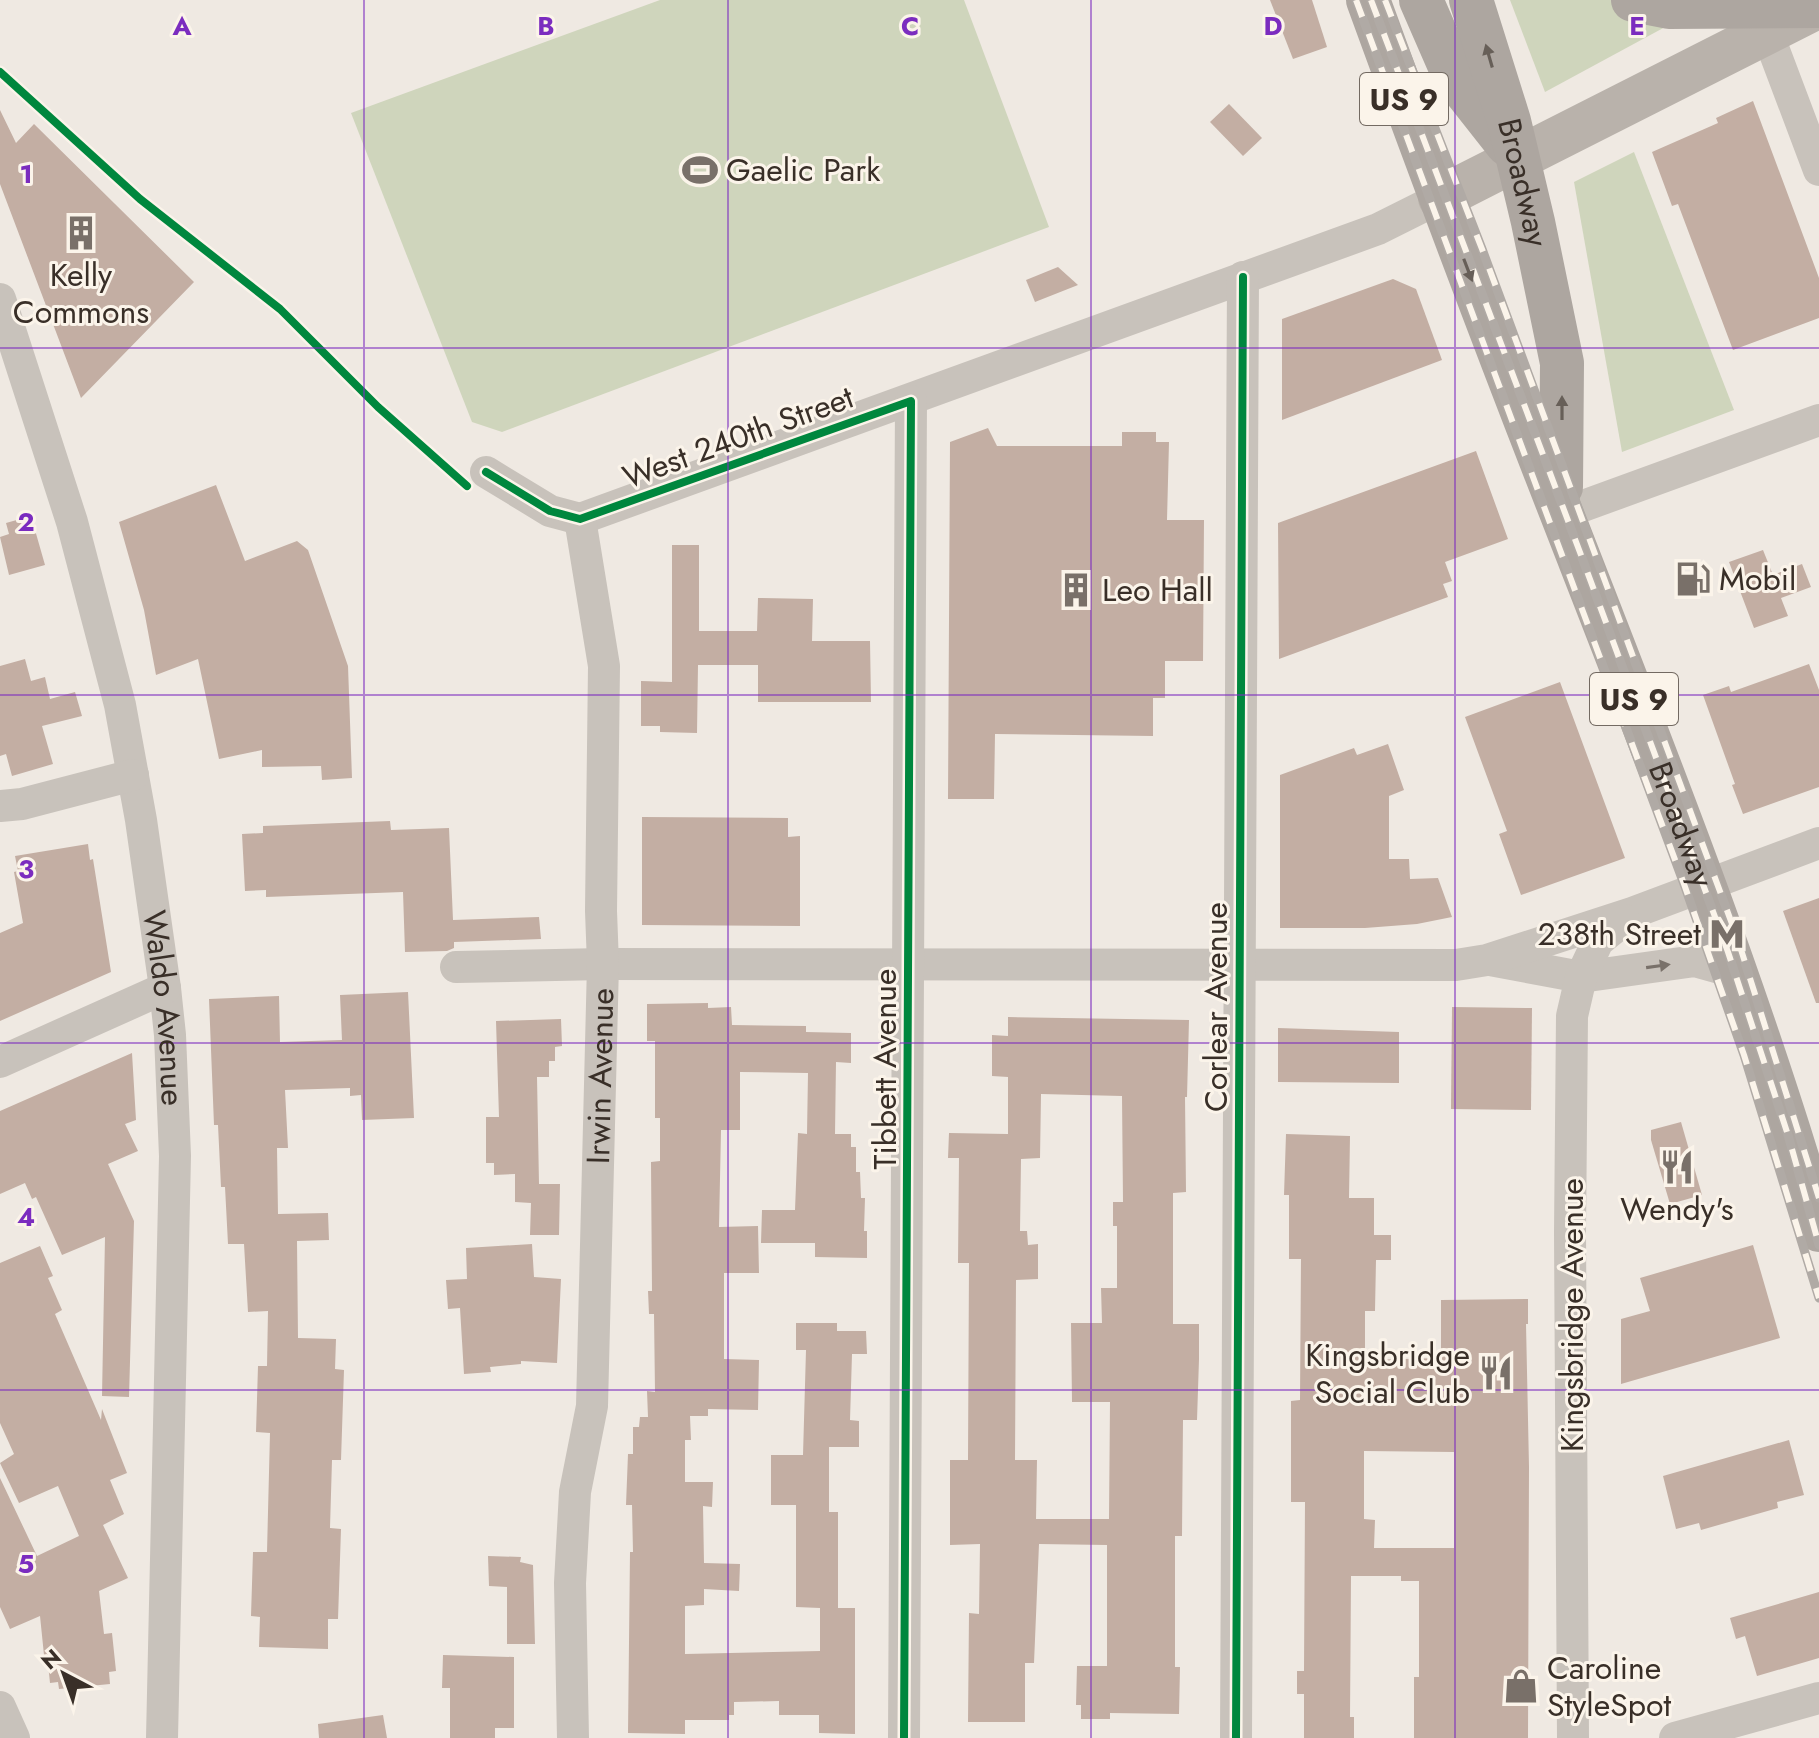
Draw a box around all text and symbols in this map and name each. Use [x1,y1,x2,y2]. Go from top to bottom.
text: A [171,7,192,45]
text: B [537,7,555,45]
text: C [901,7,919,45]
text: D [1263,7,1283,45]
text: E [1629,7,1645,45]
one-way arrow [1482,44,1495,68]
road number: US 9 [1360,73,1448,125]
street label: Broadway [1486,114,1561,252]
place label: Gaelic Park [726,147,881,193]
sports icon: Gaelic Park [681,151,719,189]
text: 1 [19,155,33,193]
building icon: Kelly Commons [62,214,100,252]
place label: Kelly Commons [13,252,149,335]
one-way arrow [1462,259,1475,283]
street label: West 240th Street [616,374,860,500]
one-way arrow [1556,395,1568,420]
text: 2 [17,503,35,541]
place label: Mobil [1719,556,1796,602]
fuel station icon: Mobil [1674,560,1712,598]
place label: Leo Hall [1102,567,1213,613]
building icon: Leo Hall [1057,571,1095,609]
road number: US 9 [1590,673,1678,725]
street label: Broadway [1637,755,1726,894]
text: 3 [18,850,34,888]
street label: Corlear Avenue [1193,902,1239,1112]
street label: Waldo Avenue [131,907,196,1107]
place label: 238th Street [1537,911,1701,957]
metro station icon: 238th Street [1708,915,1746,953]
one-way arrow [1646,959,1671,972]
street label: Tibbett Avenue [862,969,908,1169]
street label: Irwin Avenue [575,987,625,1164]
restaurant icon: Wendy's [1658,1148,1696,1186]
street label: Kingsbridge Avenue [1549,1178,1595,1452]
place label: Wendy's [1620,1186,1734,1232]
text: 4 [17,1198,35,1236]
place label: Kingsbridge Social Club [1305,1332,1470,1415]
restaurant icon: Kingsbridge Social Club [1477,1354,1515,1392]
text: 5 [18,1545,34,1583]
north arrow [24,1634,104,1714]
text: N [34,1641,68,1677]
place label: Caroline StyleSpot [1547,1645,1671,1728]
shop icon: Caroline StyleSpot [1502,1667,1540,1705]

